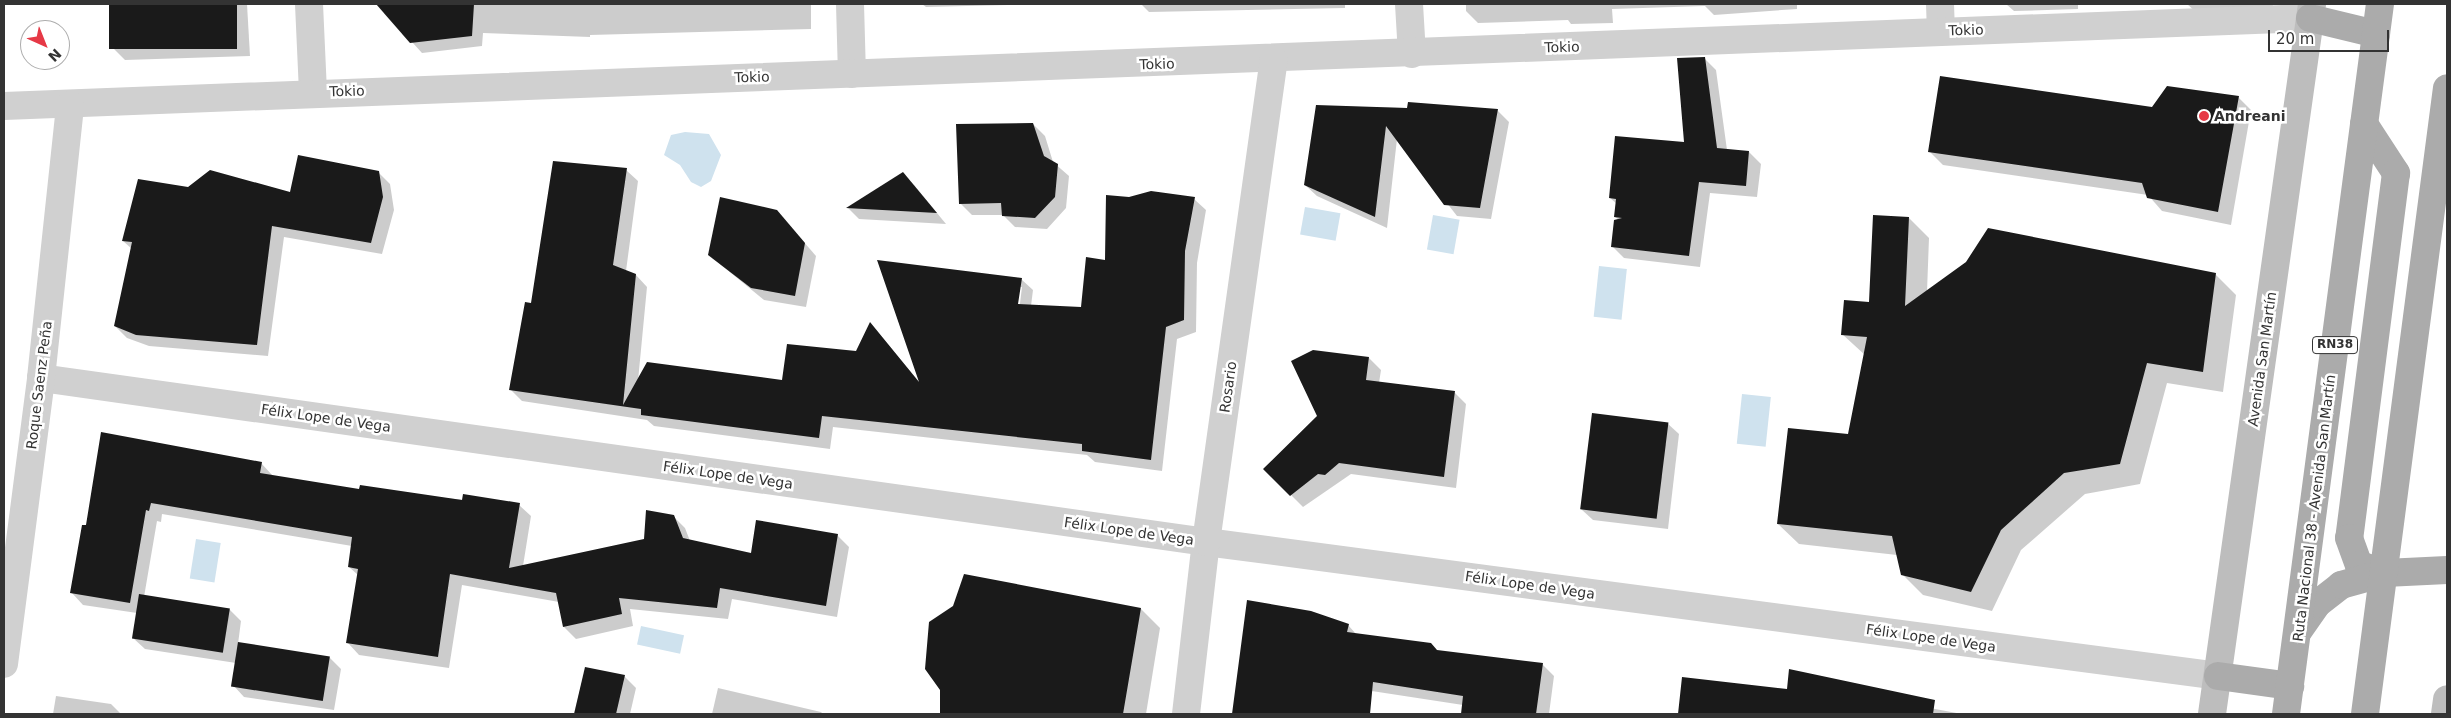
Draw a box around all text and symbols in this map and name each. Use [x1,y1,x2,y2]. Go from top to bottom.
north arrow [20,20,70,70]
scale bar [2271,20,2392,52]
street label: Tokio [1948,21,1984,39]
text: 20 m [2276,30,2314,48]
street label: Tokio [1544,38,1580,56]
text: N [45,45,64,65]
street label: Tokio [1139,55,1175,73]
street label: Tokio [734,68,770,86]
street label: Tokio [329,82,365,100]
place label: Andreani [2214,108,2285,124]
marker: Andreani [2198,110,2210,122]
street label: Avenida San Martín [2244,291,2280,427]
street label: Roque Saenz Peña [23,320,55,450]
road number: RN38 [2311,336,2359,354]
street label: Rosario [1216,360,1240,414]
street label: Ruta Nacional 38 - Avenida San Martín [2289,373,2339,643]
street label: Félix Lope de Vega [260,401,392,435]
street label: Félix Lope de Vega [662,458,794,492]
street label: Félix Lope de Vega [1063,514,1195,548]
street label: Félix Lope de Vega [1464,568,1596,602]
street label: Félix Lope de Vega [1865,621,1997,655]

